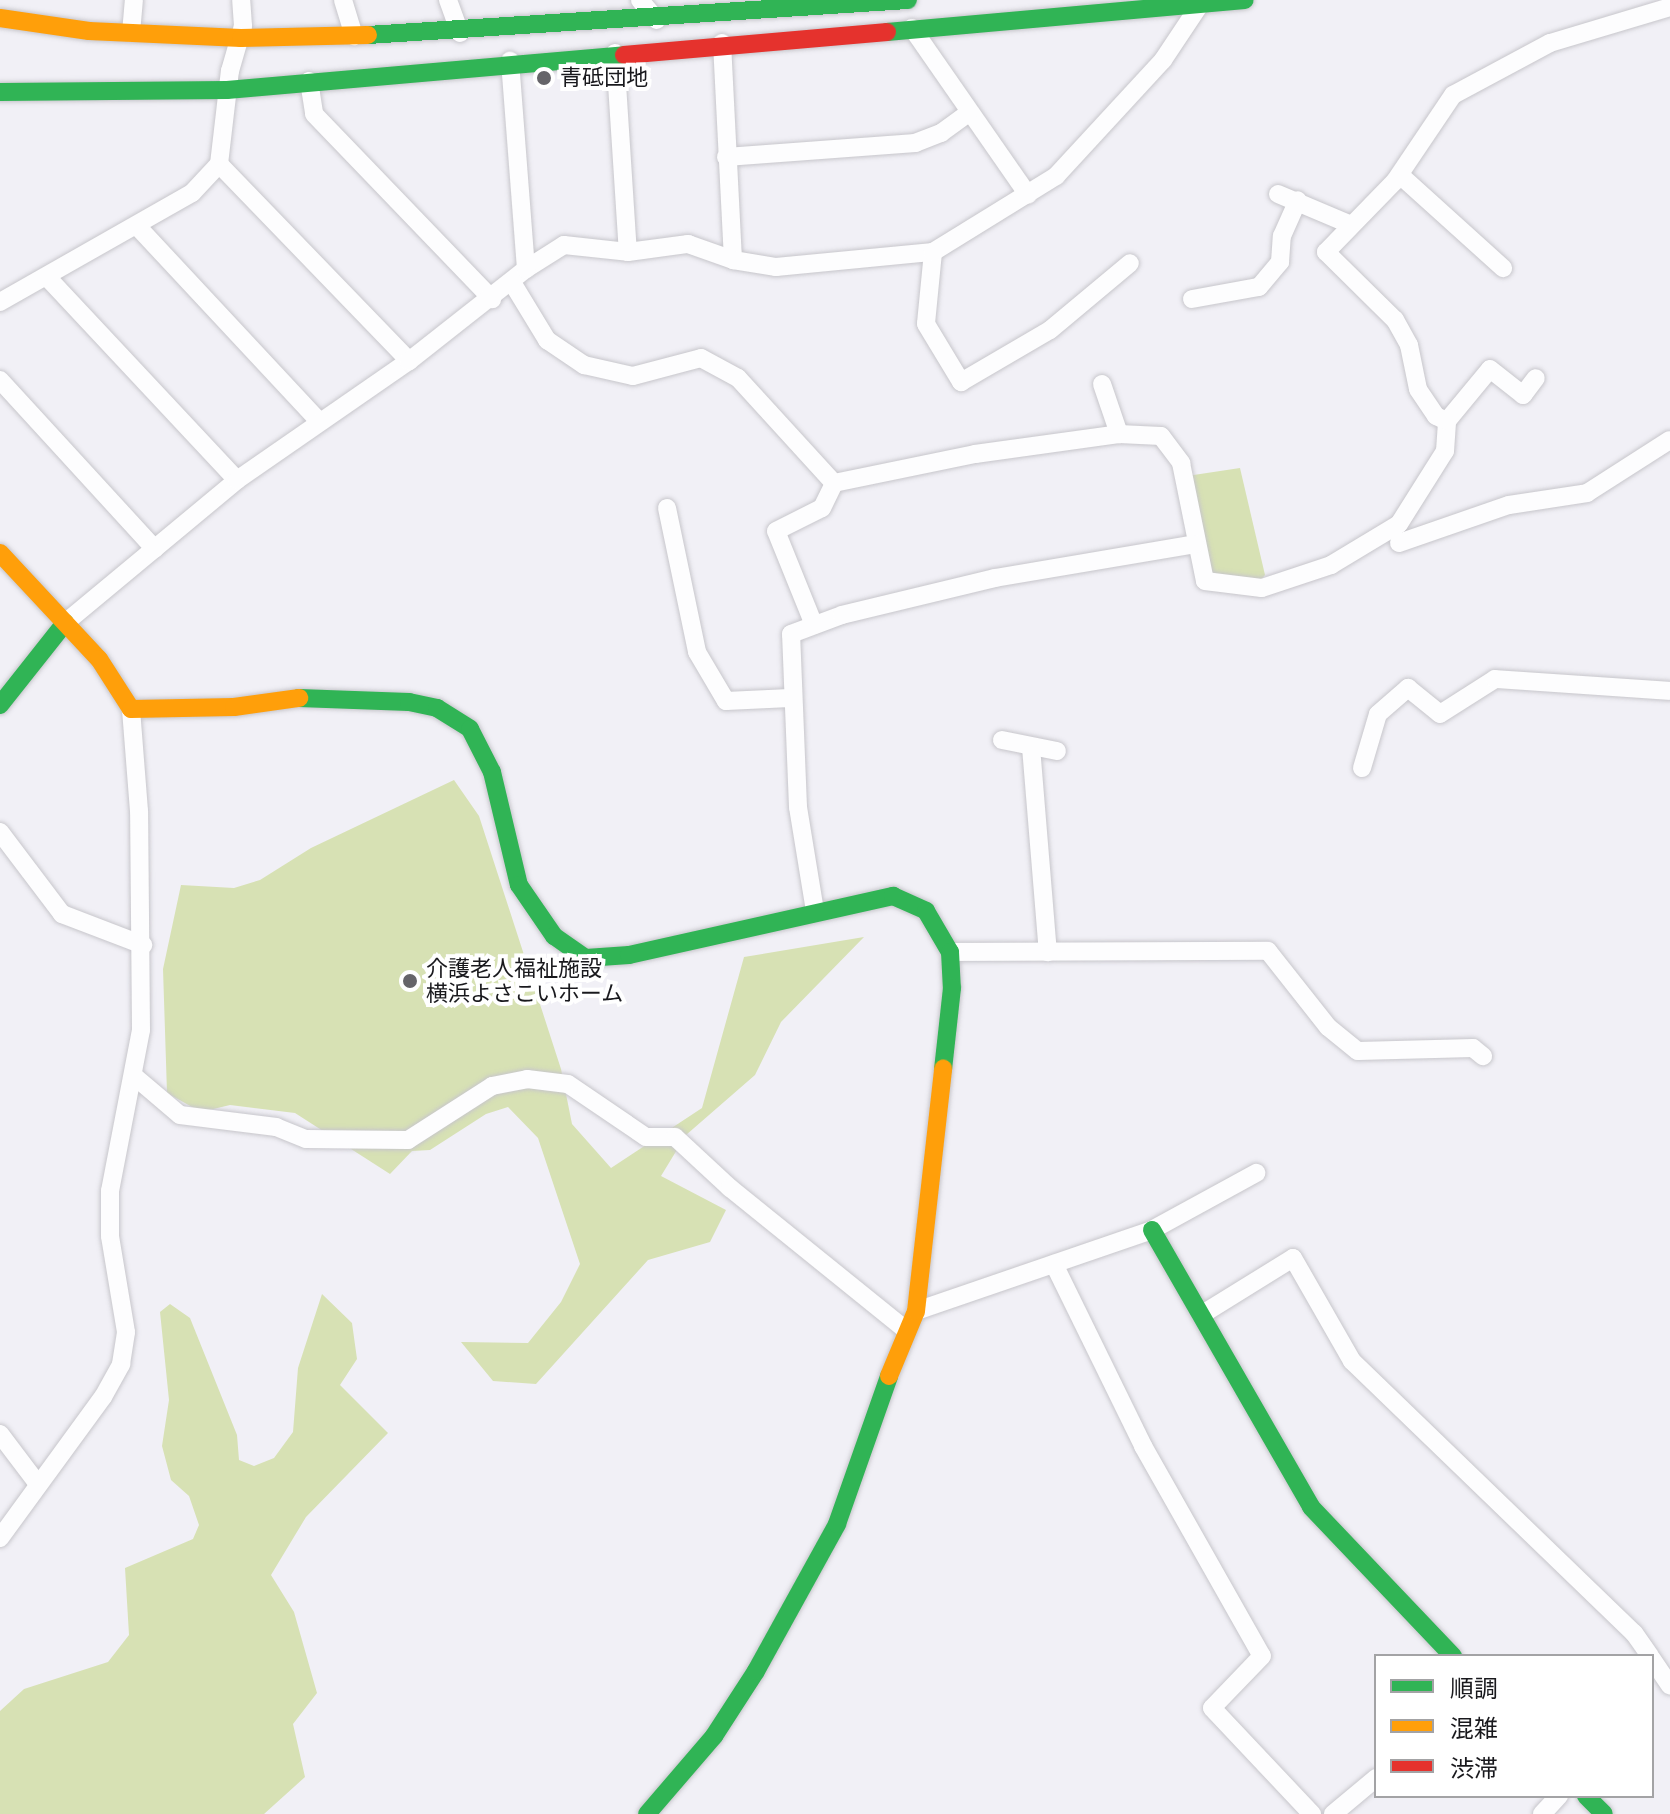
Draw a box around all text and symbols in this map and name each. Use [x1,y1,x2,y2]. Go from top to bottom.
place label: 青砥団地 [560,65,648,91]
marker: 青砥団地 [535,69,553,87]
place label: 介護老人福祉施設 横浜よさこいホーム [426,955,624,1006]
marker: 介護老人福祉施設 横浜よさこいホーム [401,972,419,990]
legend [1374,1654,1654,1798]
text: 順調 [1450,1676,1498,1702]
text: 混雑 [1450,1716,1498,1742]
text: 渋滞 [1450,1756,1498,1782]

